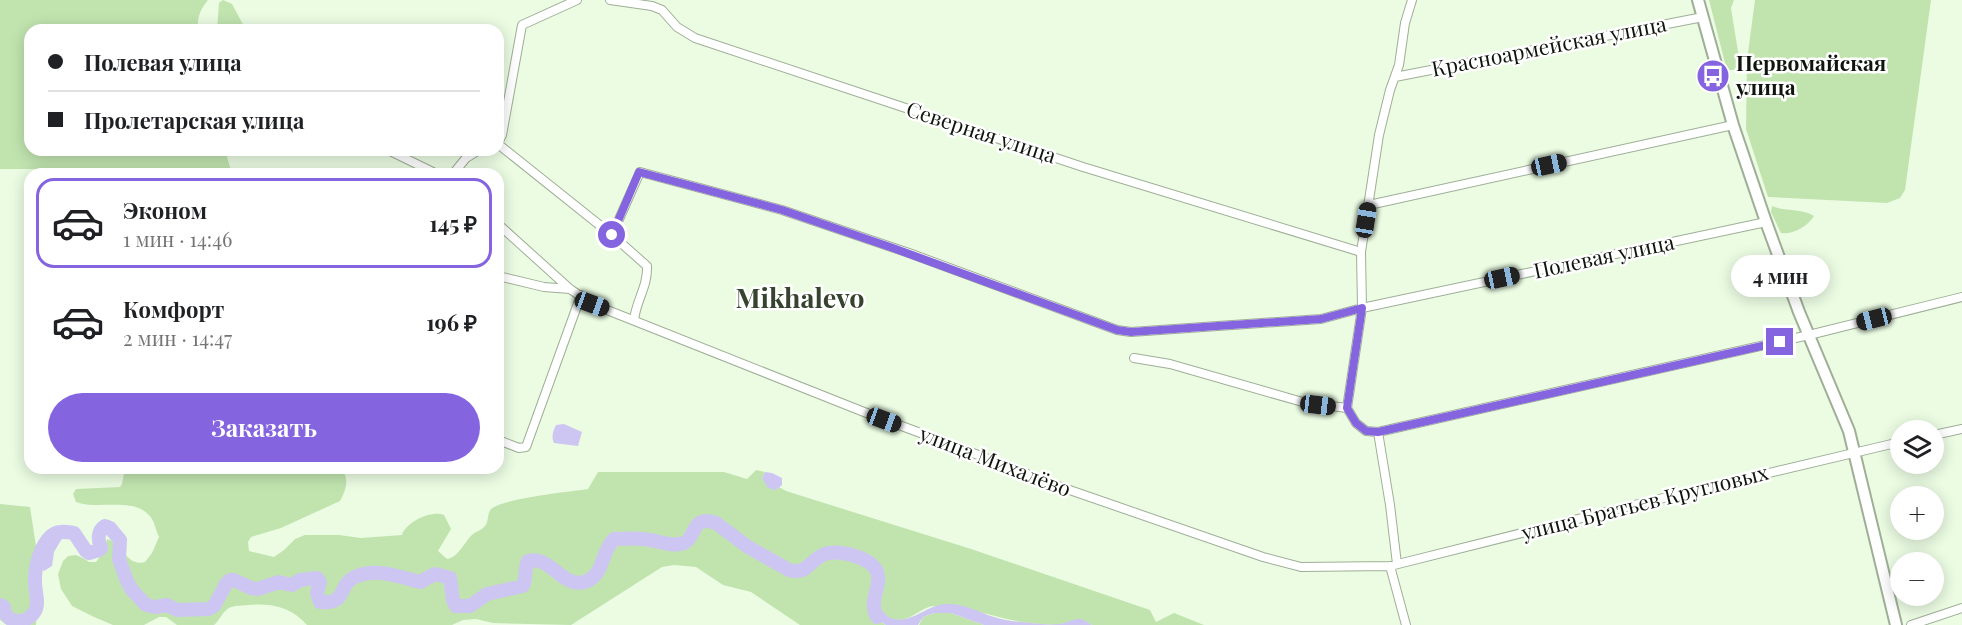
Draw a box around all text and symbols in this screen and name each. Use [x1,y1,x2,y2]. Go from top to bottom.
street label: Красноармейская улица [1429,8,1669,82]
text: Полевая улица [84,47,242,77]
place label: Первомайская улица [1735,48,1886,100]
bus stop icon: Первомайская улица [1695,58,1731,94]
street label: Северная улица [903,94,1061,169]
text: Пролетарская улица [84,105,304,135]
car [1530,152,1568,178]
text: Эконом [123,195,207,225]
icon: car [51,196,105,250]
car [1354,201,1378,239]
text: 145 ₽ [429,208,477,238]
route start [598,221,625,248]
text: 1 мин · 14:46 [123,225,232,252]
street label: Полевая улица [1531,226,1677,284]
callout: 4 мин [1730,255,1830,297]
text: 4 мин [1753,262,1808,289]
car [1483,265,1521,291]
district label: Mikhalevo [735,279,865,315]
car [572,289,612,319]
text: Комфорт [123,294,224,324]
icon: car [51,295,105,349]
car [1854,306,1894,332]
text: 196 ₽ [426,307,477,337]
text: 2 мин · 14:47 [123,324,232,351]
route end [1766,328,1793,355]
button: Заказать [48,393,480,462]
car [1299,394,1337,416]
car [864,405,904,435]
street label: улица Михалёво [915,418,1075,502]
map controls [1890,420,1944,606]
button: layers [1890,420,1944,474]
street label: улица Братьев Кругловых [1517,457,1771,546]
button: + [1890,486,1944,540]
button: − [1890,552,1944,606]

